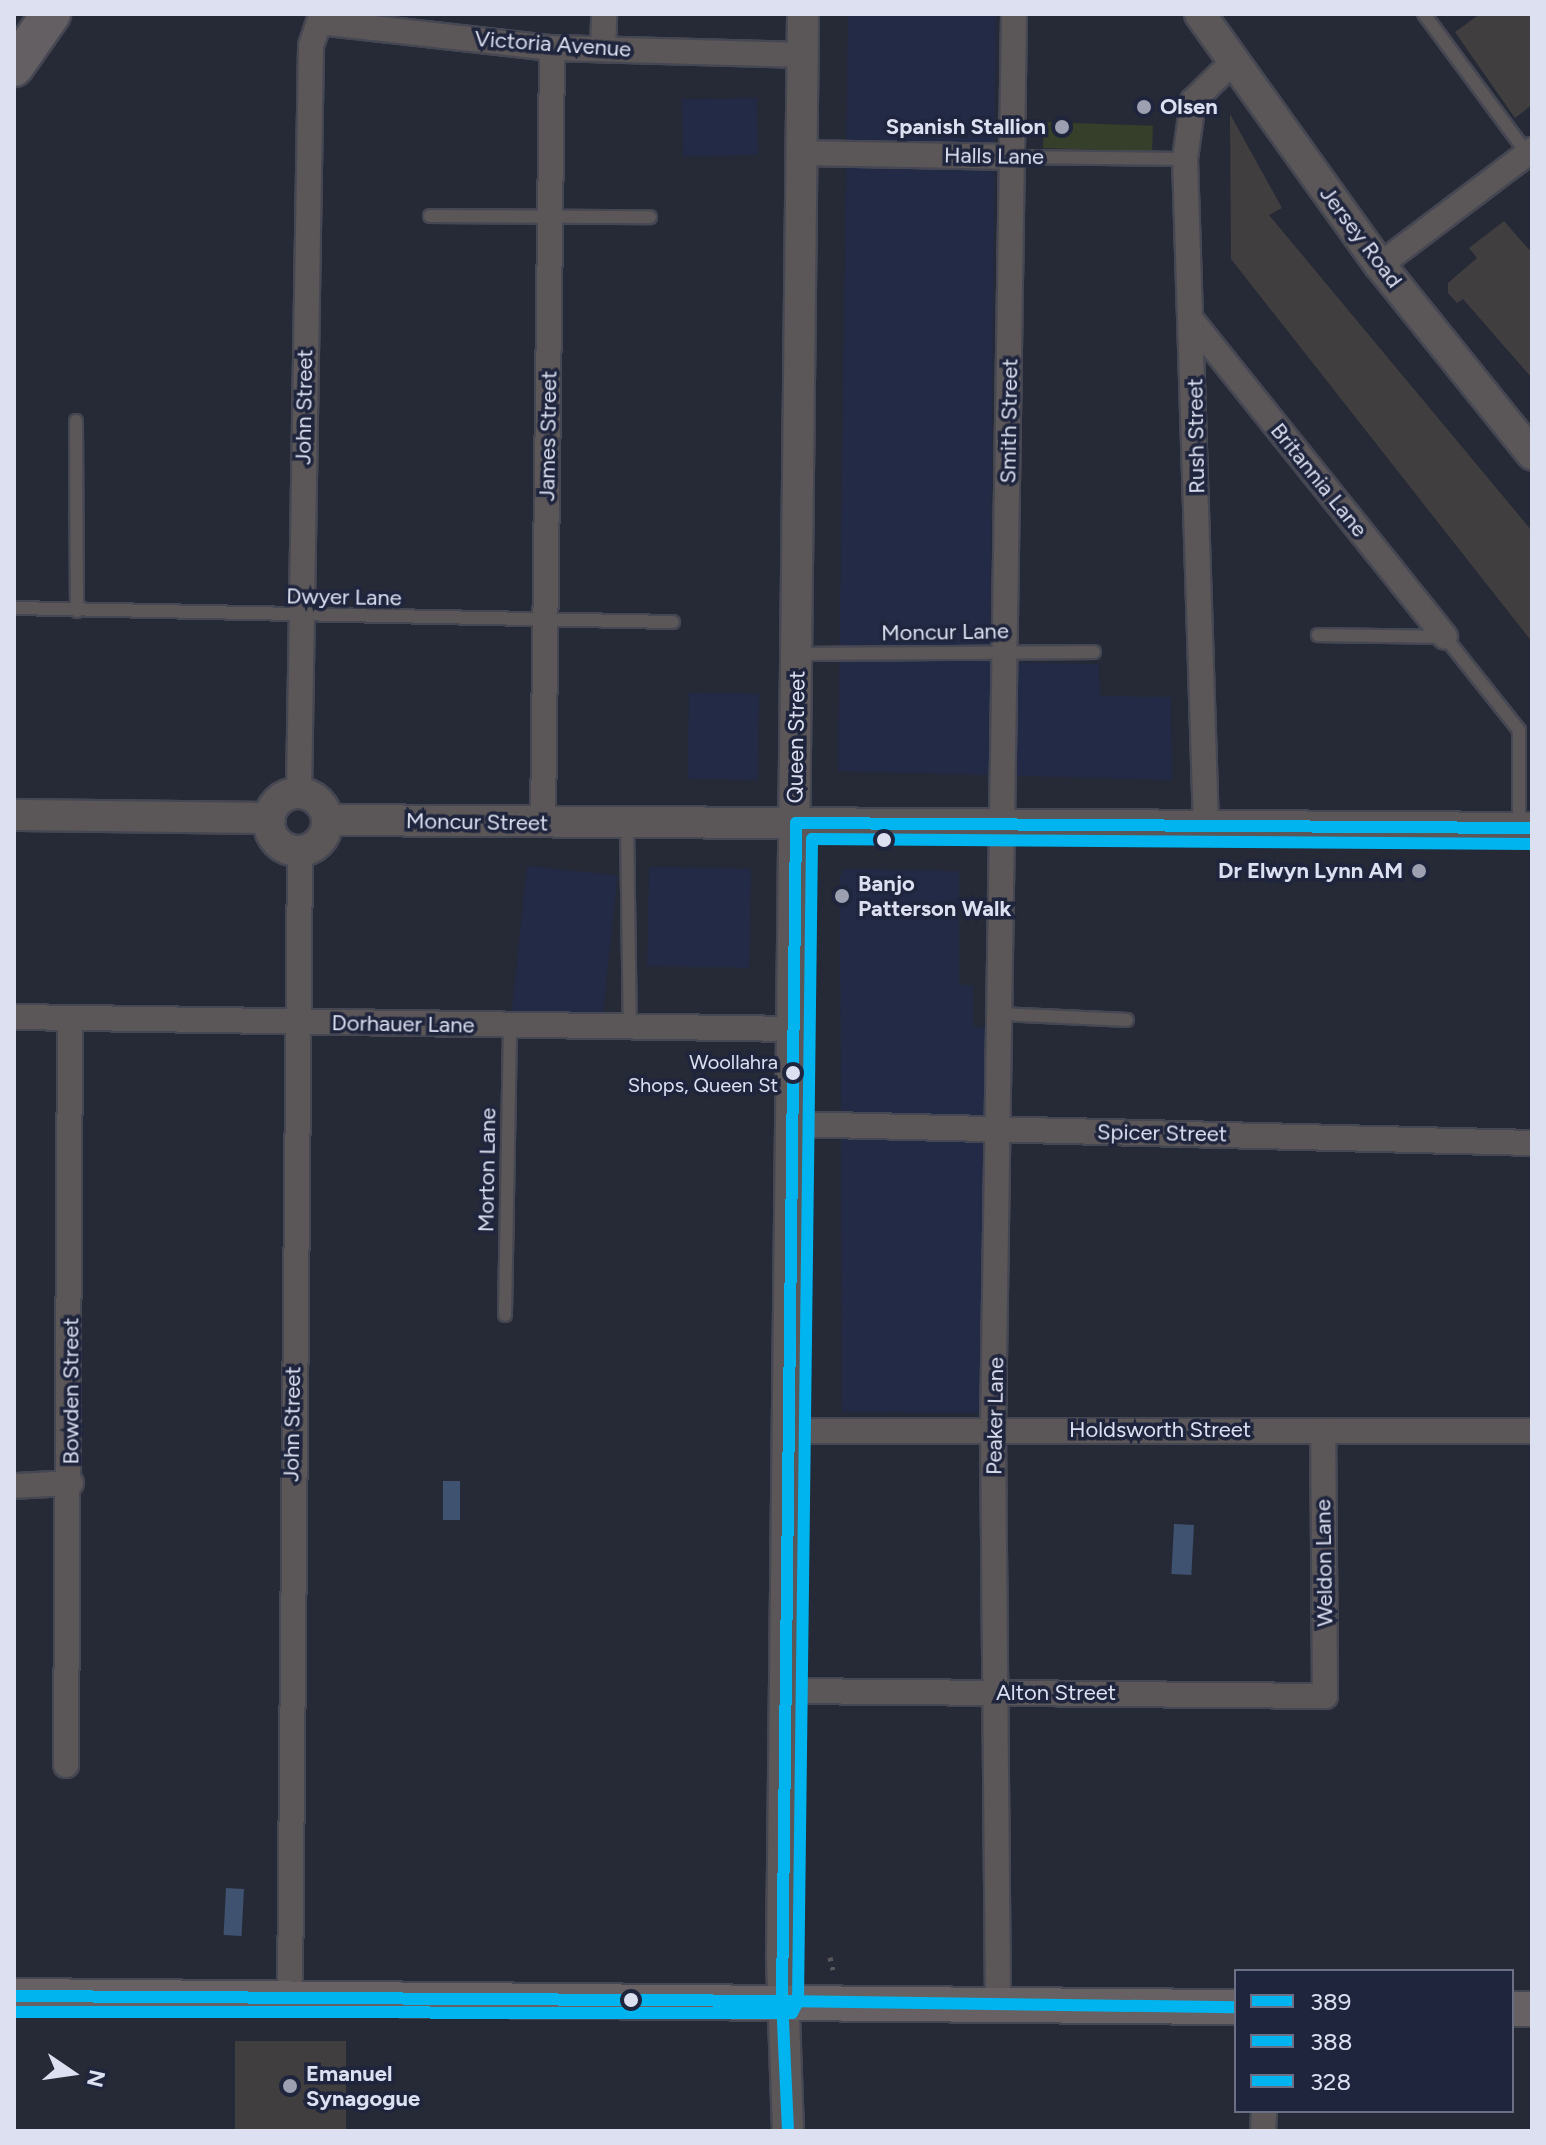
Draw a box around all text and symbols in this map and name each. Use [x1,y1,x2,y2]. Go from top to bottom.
street label: Victoria Avenue [474,25,632,63]
place label: Olsen [1160,94,1218,120]
marker: Olsen [1135,98,1153,116]
place label: Spanish Stallion [886,114,1046,140]
marker: Spanish Stallion [1053,118,1071,136]
street label: Halls Lane [944,142,1044,170]
street label: Jersey Road [1314,181,1408,293]
street label: John Street [290,349,318,465]
street label: Smith Street [995,358,1023,484]
street label: James Street [534,370,562,502]
street label: Rush Street [1182,378,1210,494]
street label: Britannia Lane [1265,418,1373,542]
street label: Dwyer Lane [286,583,402,611]
street label: Moncur Lane [881,618,1009,646]
street label: Queen Street [782,670,810,804]
street label: Moncur Street [406,808,548,836]
unlabelled marker [876,832,892,848]
place label: Dr Elwyn Lynn AM [1218,858,1403,884]
marker: Dr Elwyn Lynn AM [1410,862,1428,880]
place label: Banjo Patterson Walk [858,870,1011,922]
marker: Banjo Patterson Walk [833,887,851,905]
street label: Dorhauer Lane [331,1010,475,1038]
place label: Woollahra Shops, Queen St [628,1050,778,1097]
marker: Woollahra Shops, Queen St [785,1065,801,1081]
street label: Morton Lane [473,1108,501,1232]
street label: Spicer Street [1097,1119,1227,1147]
street label: Bowden Street [58,1317,84,1465]
street label: Peaker Lane [981,1357,1009,1475]
street label: John Street [278,1366,306,1482]
street label: Holdsworth Street [1069,1417,1251,1443]
street label: Weldon Lane [1310,1499,1338,1627]
street label: Alton Street [996,1680,1116,1706]
legend [1234,1969,1514,2113]
text: 389 [1310,1987,1351,2016]
unlabelled marker [623,1992,639,2008]
text: 388 [1310,2027,1353,2056]
north arrow [32,2033,112,2113]
place label: Emanuel Synagogue [306,2060,420,2112]
text: N [81,2067,111,2090]
text: 328 [1310,2067,1351,2096]
marker: Emanuel Synagogue [281,2077,299,2095]

